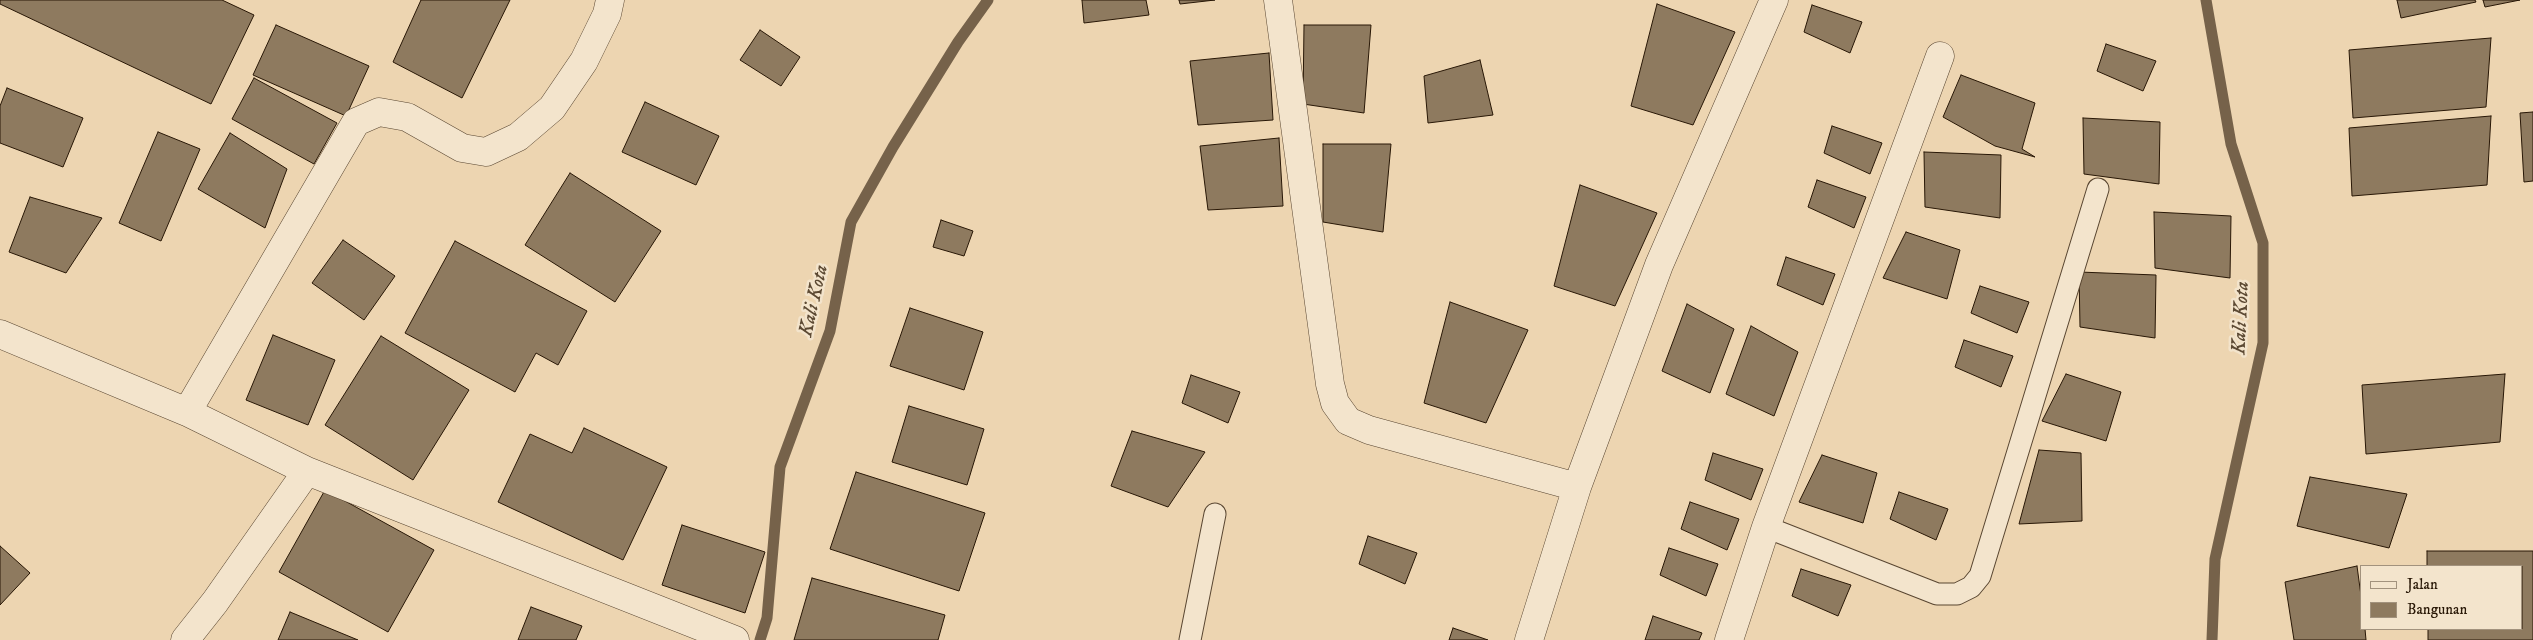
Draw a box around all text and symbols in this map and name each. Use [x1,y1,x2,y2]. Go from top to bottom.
water label: Kali Kota [795,263,835,339]
water label: Kali Kota [2228,281,2256,355]
legend [2360,565,2523,630]
text: Jalan [2407,575,2438,594]
text: Bangunan [2407,600,2467,619]

